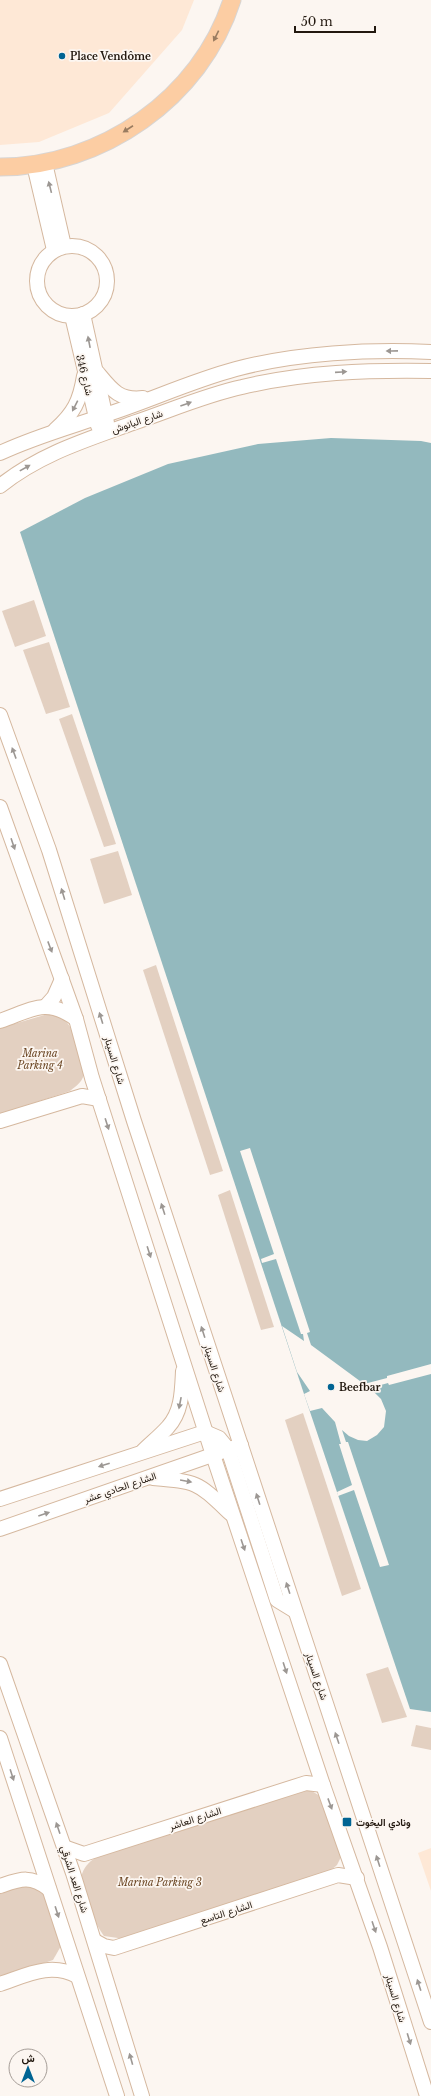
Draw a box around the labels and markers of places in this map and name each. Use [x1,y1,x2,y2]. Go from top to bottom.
place label: Place Vendôme [70,50,151,63]
marker: Place Vendôme [57,51,67,61]
place label: Beefbar [339,1381,381,1394]
marker: Beefbar [326,1382,336,1392]
marker: ونادي اليخوت [341,1816,353,1828]
place label: ونادي اليخوت [356,1816,411,1831]

